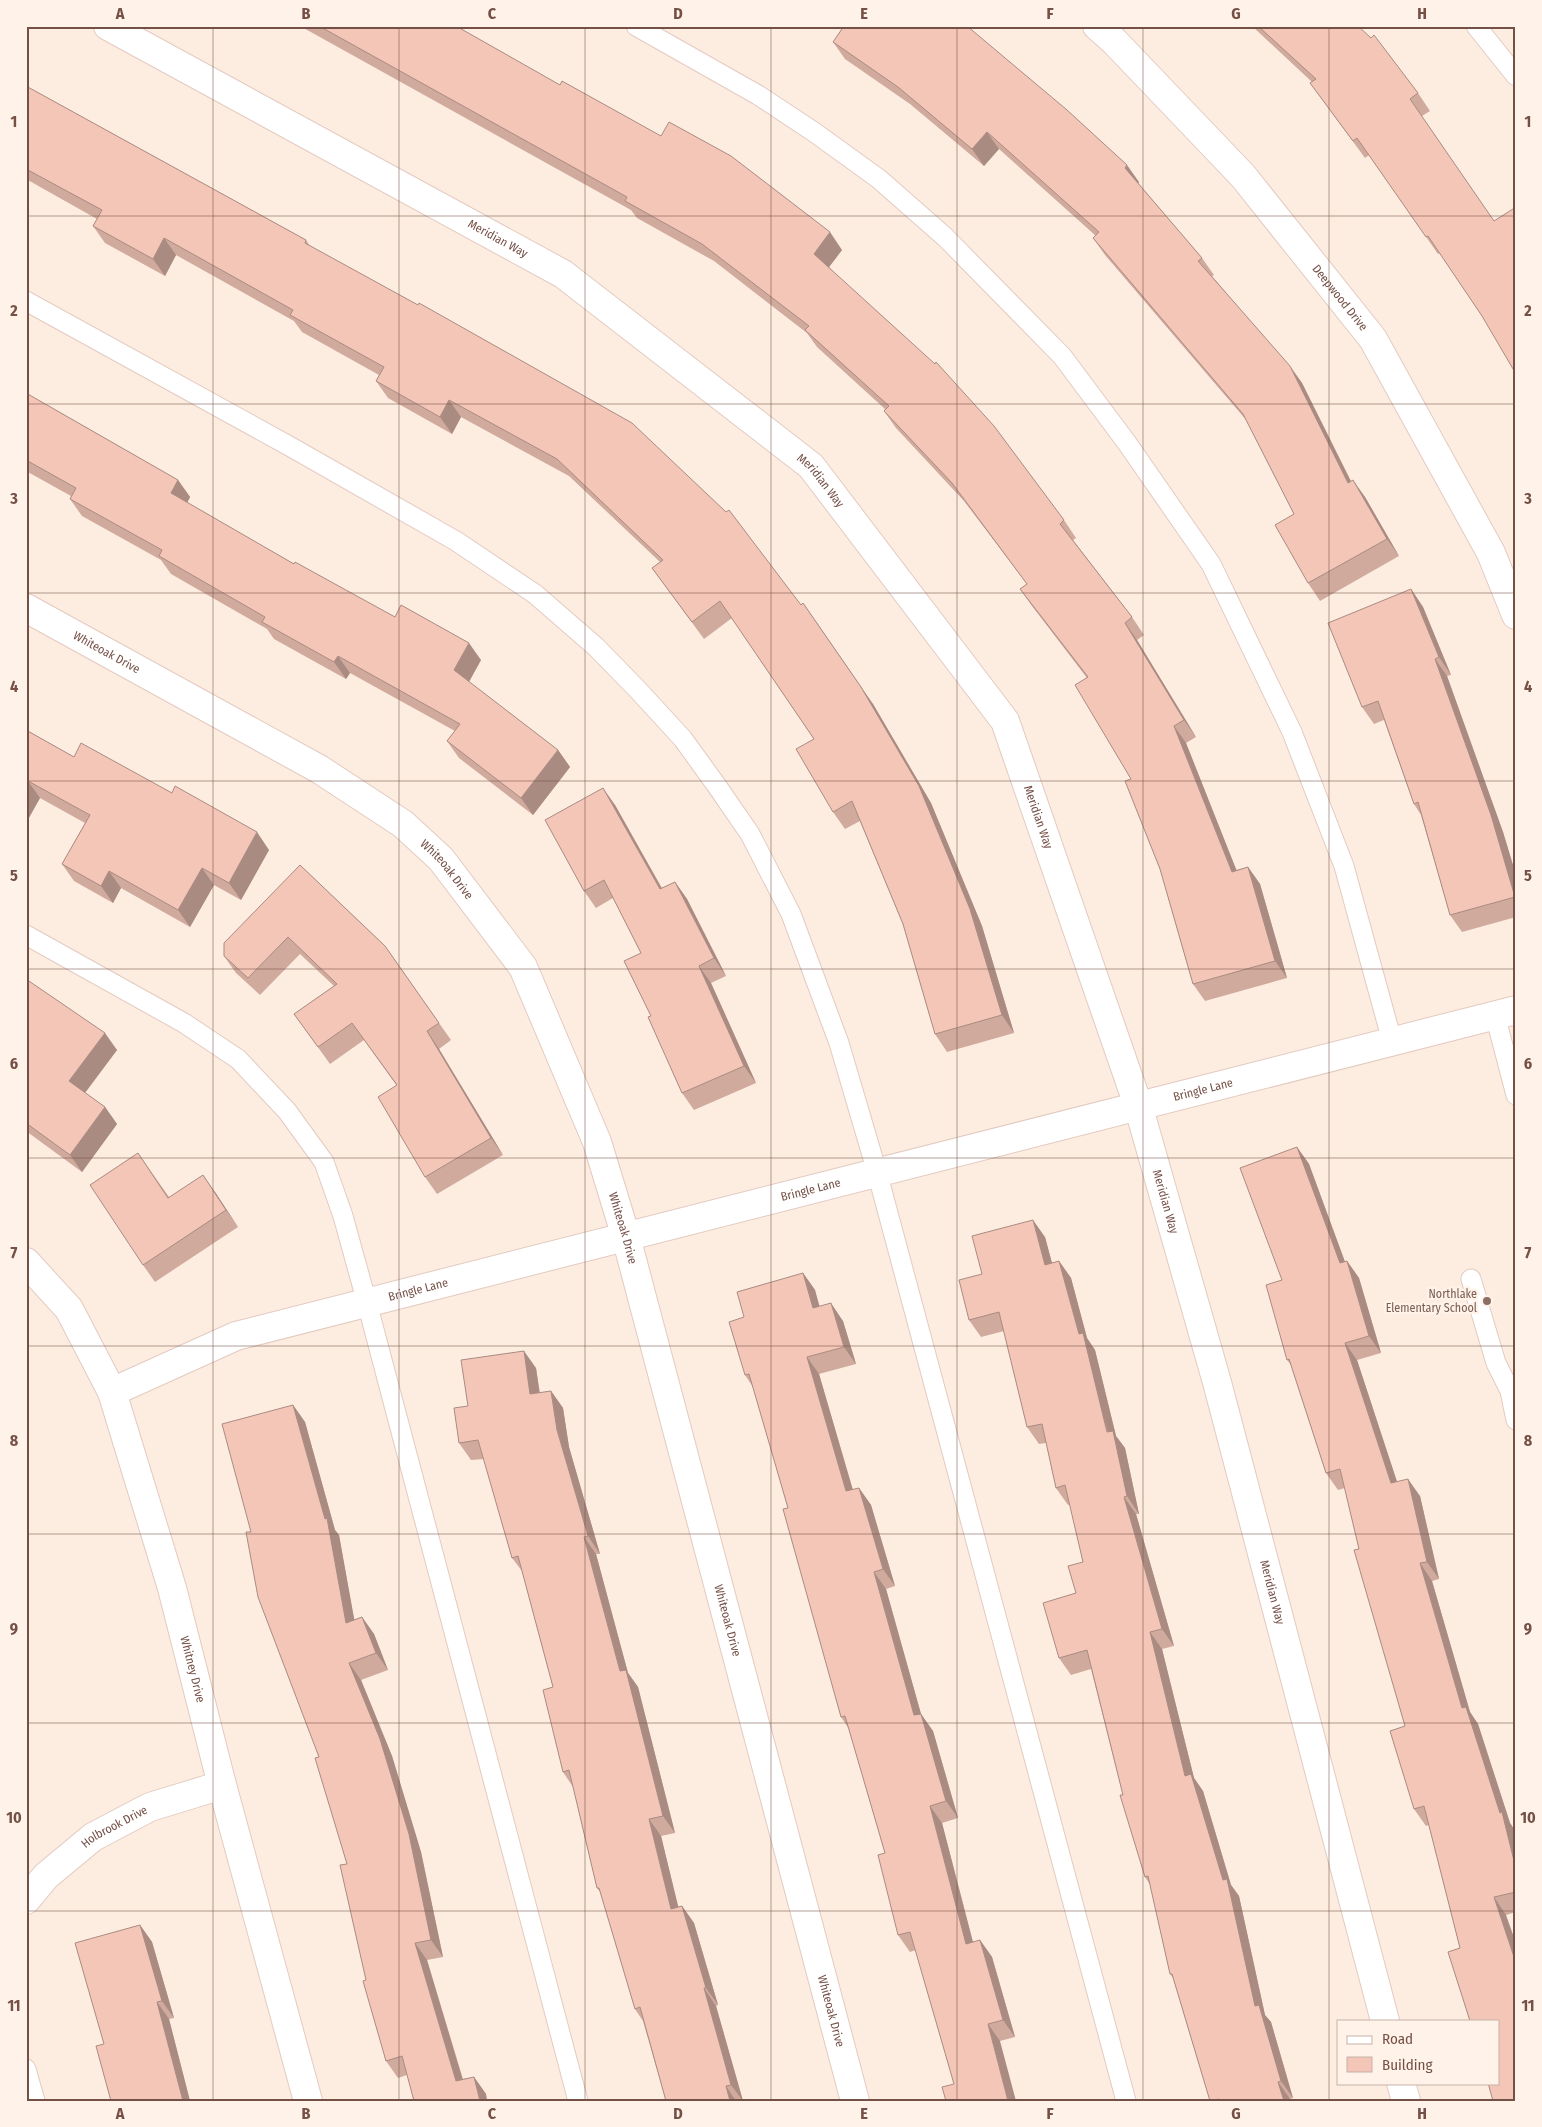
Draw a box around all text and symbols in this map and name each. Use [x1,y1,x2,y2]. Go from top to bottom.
text: A [115,4,125,23]
text: B [302,4,311,23]
text: C [488,4,497,23]
text: D [673,4,683,23]
text: E [860,4,868,23]
text: F [1046,4,1054,23]
text: G [1231,4,1241,23]
text: H [1417,4,1427,23]
text: 1 [11,112,17,131]
text: 1 [1525,112,1531,131]
street label: Meridian Way [466,217,531,261]
street label: Deepwood Drive [1309,262,1371,334]
text: 2 [9,301,18,320]
text: 2 [1523,301,1532,320]
street label: Meridian Way [794,451,847,511]
text: 3 [9,489,18,508]
text: 3 [1523,489,1532,508]
street label: Whiteoak Drive [71,628,142,676]
text: 4 [10,677,18,696]
text: 4 [1524,677,1532,696]
street label: Meridian Way [1021,784,1056,851]
street label: Whiteoak Drive [418,837,476,902]
text: 5 [10,866,18,885]
text: 5 [1524,866,1532,885]
text: 6 [10,1054,18,1073]
text: 6 [1524,1054,1532,1073]
street label: Bringle Lane [1172,1075,1234,1104]
street label: Meridian Way [1150,1168,1181,1236]
street label: Bringle Lane [779,1175,842,1204]
street label: Whiteoak Drive [606,1191,640,1266]
text: 7 [11,1243,18,1262]
text: 7 [1525,1243,1532,1262]
street label: Bringle Lane [387,1275,449,1304]
place label: Northlake Elementary School [1386,1287,1477,1315]
marker: Northlake Elementary School [1481,1295,1493,1307]
text: 8 [10,1431,19,1450]
text: 8 [1524,1431,1533,1450]
street label: Meridian Way [1257,1559,1288,1626]
street label: Whiteoak Drive [711,1583,744,1658]
text: 9 [10,1619,18,1638]
text: 9 [1524,1619,1532,1638]
street label: Whitney Drive [177,1635,208,1704]
street label: Holbrook Drive [78,1803,150,1851]
text: 10 [6,1808,22,1827]
text: 10 [1520,1808,1536,1827]
street label: Whiteoak Drive [815,1973,847,2049]
text: 11 [7,1996,21,2015]
text: 11 [1521,1996,1535,2015]
legend [1337,2020,1500,2084]
text: Road [1382,2030,1413,2048]
text: Building [1382,2056,1433,2074]
text: A [115,2104,125,2123]
text: B [302,2104,311,2123]
text: C [488,2104,497,2123]
text: D [673,2104,683,2123]
text: E [860,2104,868,2123]
text: F [1046,2104,1054,2123]
text: G [1231,2104,1241,2123]
text: H [1417,2104,1427,2123]

